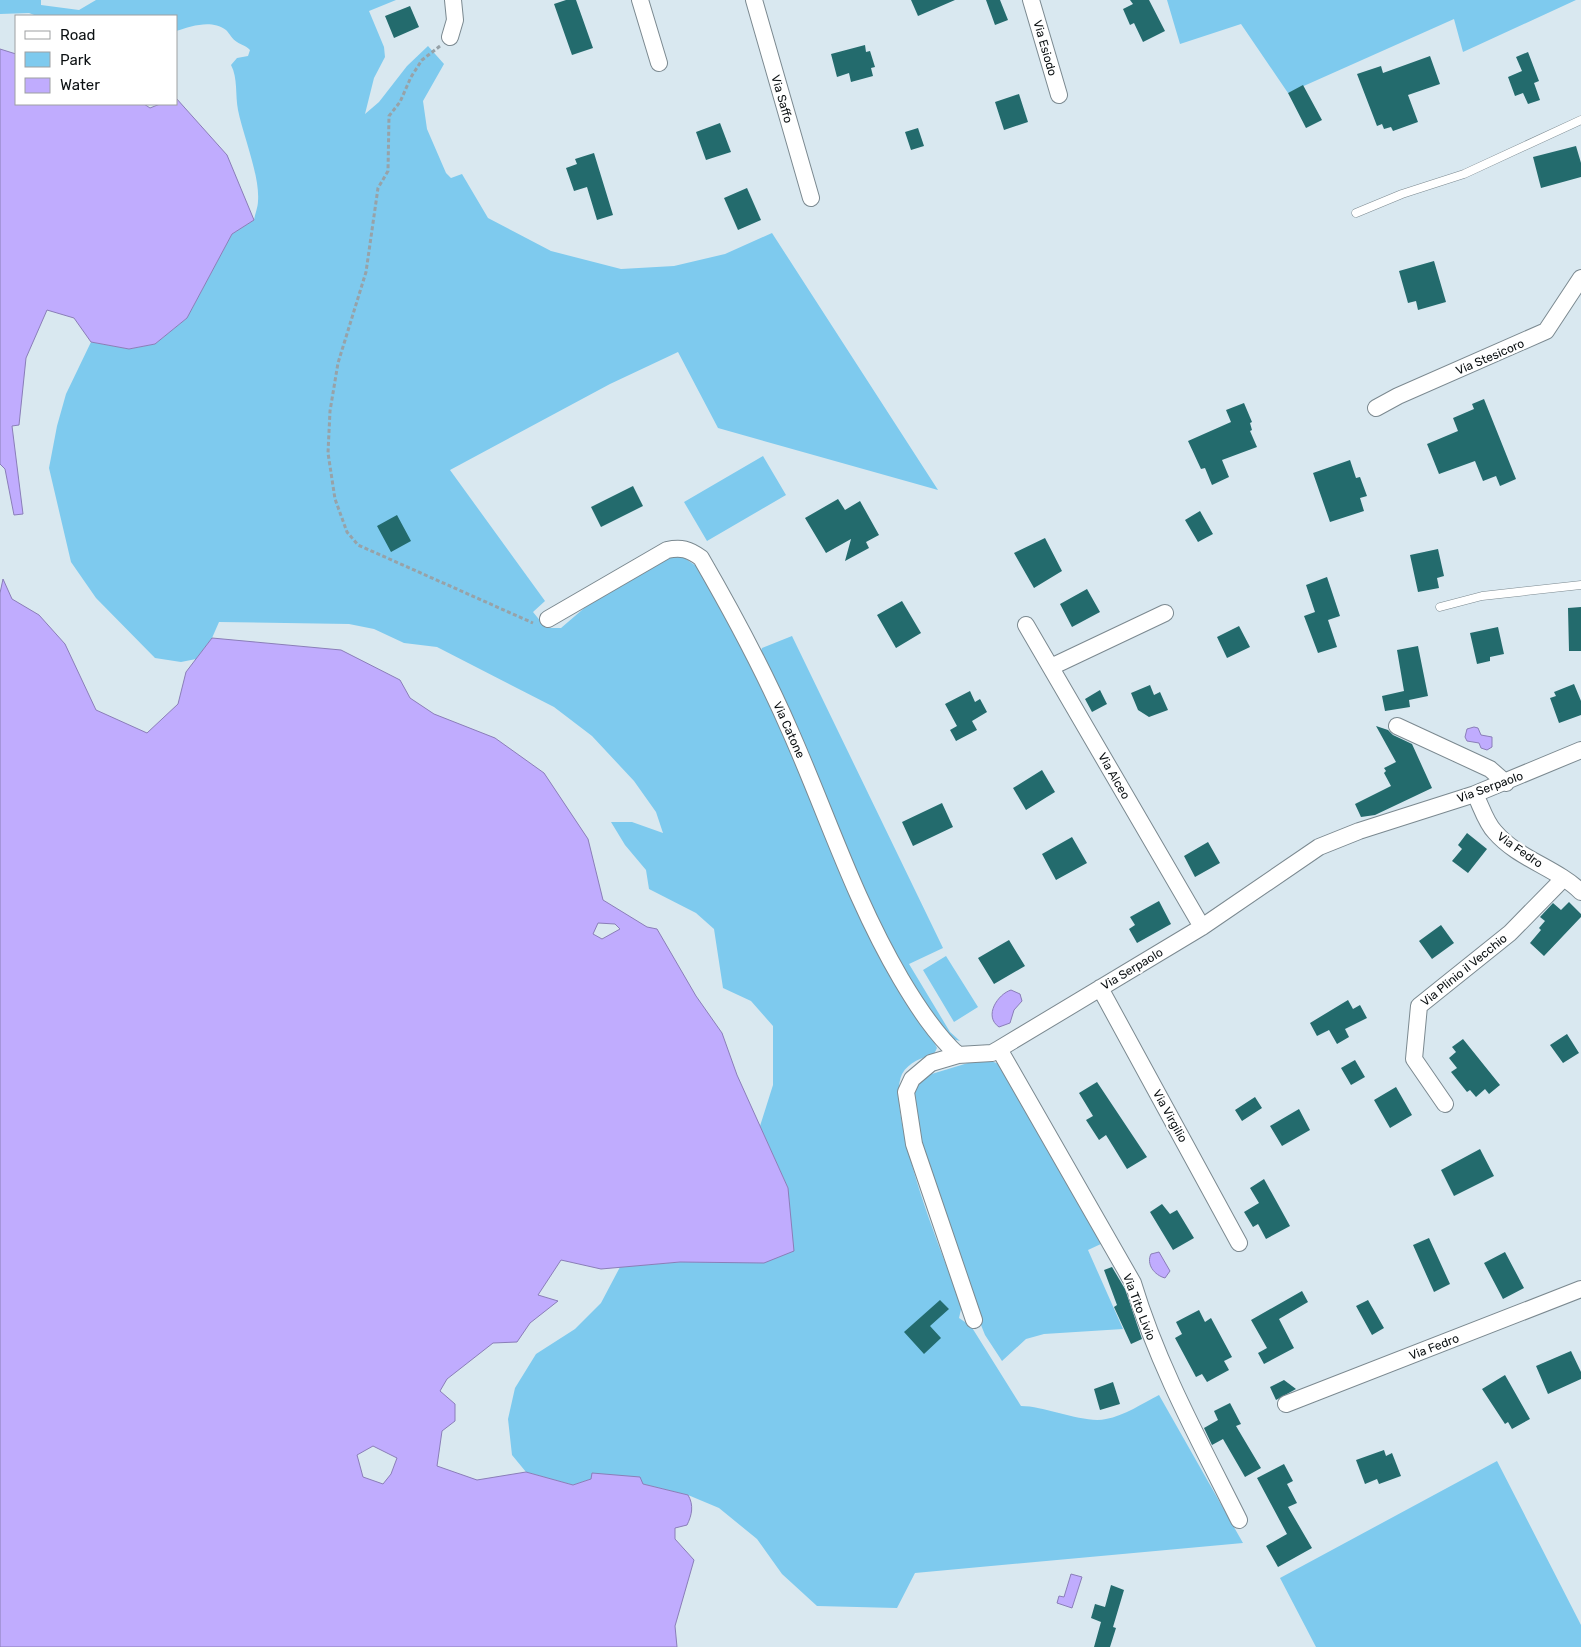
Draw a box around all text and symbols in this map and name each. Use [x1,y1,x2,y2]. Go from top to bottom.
legend [15,15,178,105]
street label: Via Esiodo [1030,18,1060,78]
text: Road [60,26,96,44]
text: Park [60,51,91,69]
street label: Via Saffo [768,73,796,125]
text: Water [60,76,100,94]
street label: Via Stesicoro [1454,336,1526,378]
street label: Via Catone [770,700,808,761]
street label: Via Alceo [1095,750,1133,802]
street label: Via Serpaolo [1455,769,1525,805]
street label: Via Fedro [1495,829,1546,871]
street label: Via Plinio il Vecchio [1418,931,1510,1009]
street label: Via Serpaolo [1099,945,1165,993]
street label: Via Virgilio [1150,1087,1190,1145]
street label: Via Tito Livio [1120,1272,1158,1342]
street label: Via Fedro [1407,1331,1461,1363]

